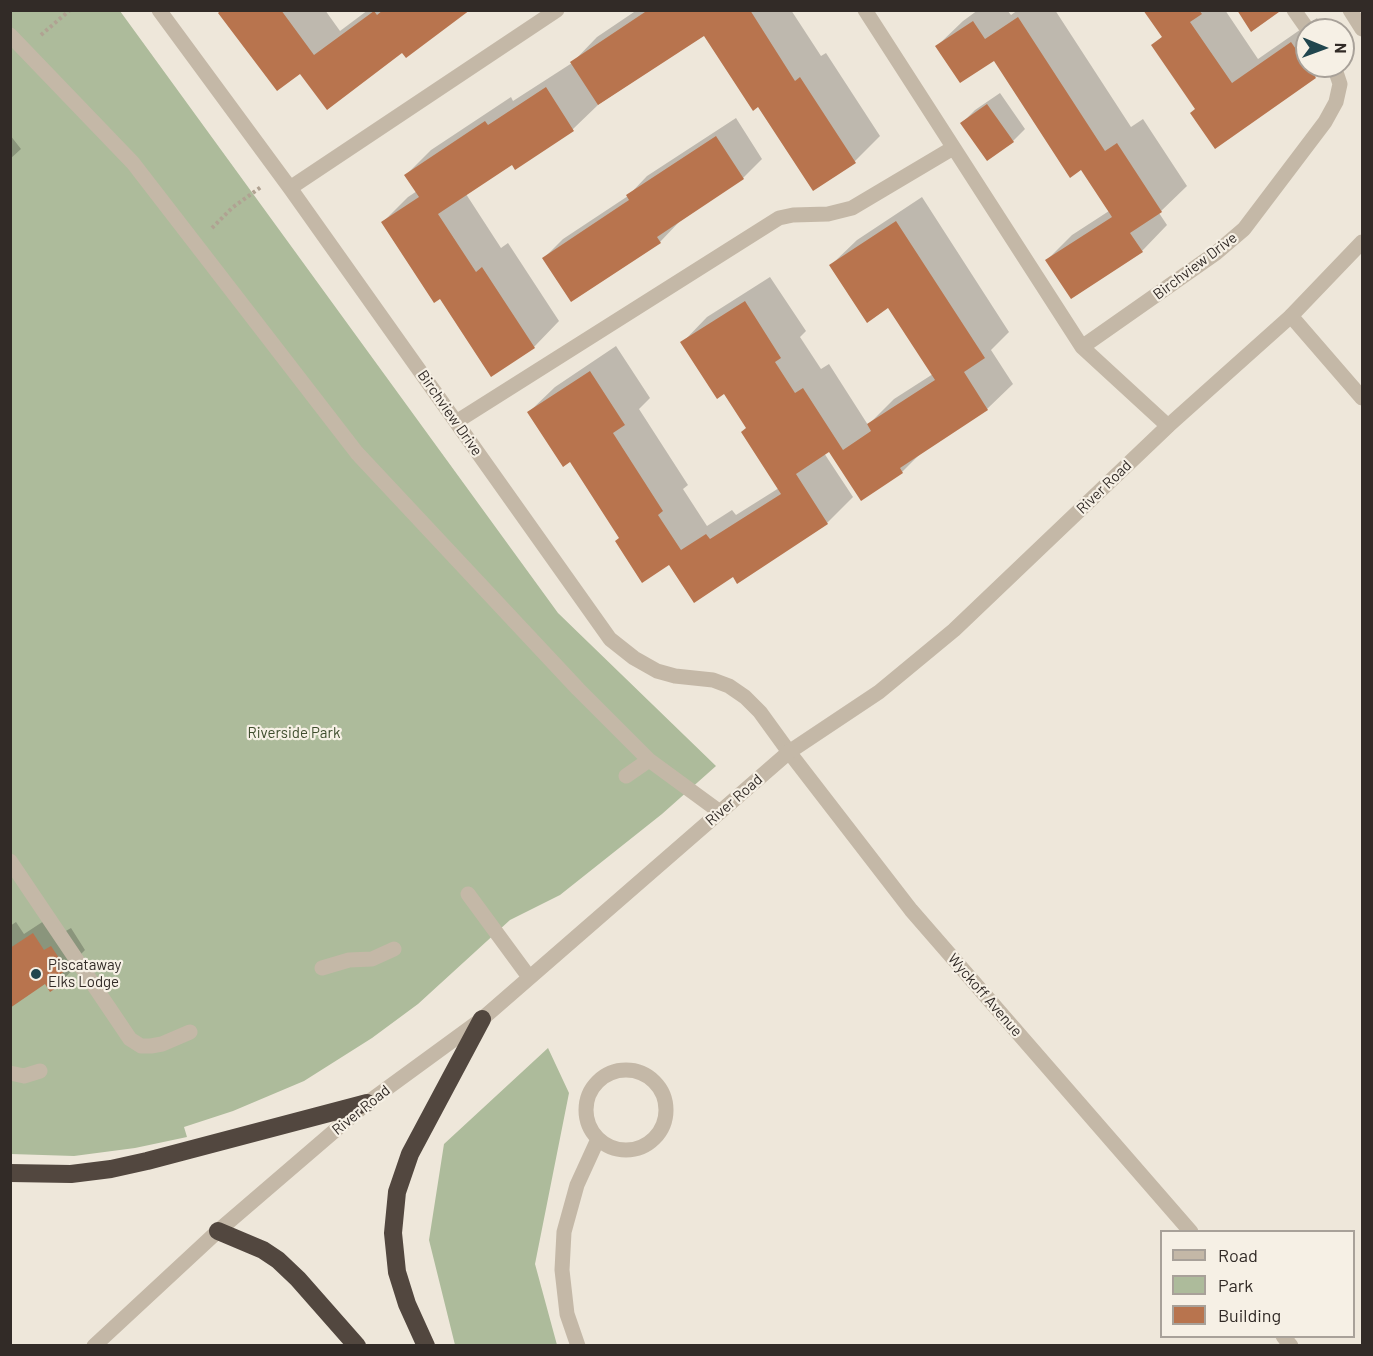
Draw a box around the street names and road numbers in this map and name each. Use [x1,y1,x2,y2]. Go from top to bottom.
street label: Birchview Drive [1150,229,1240,303]
street label: Birchview Drive [414,367,486,459]
street label: River Road [1073,456,1135,518]
street label: River Road [702,770,766,830]
street label: Wyckoff Avenue [944,950,1026,1040]
street label: River Road [328,1081,394,1139]

